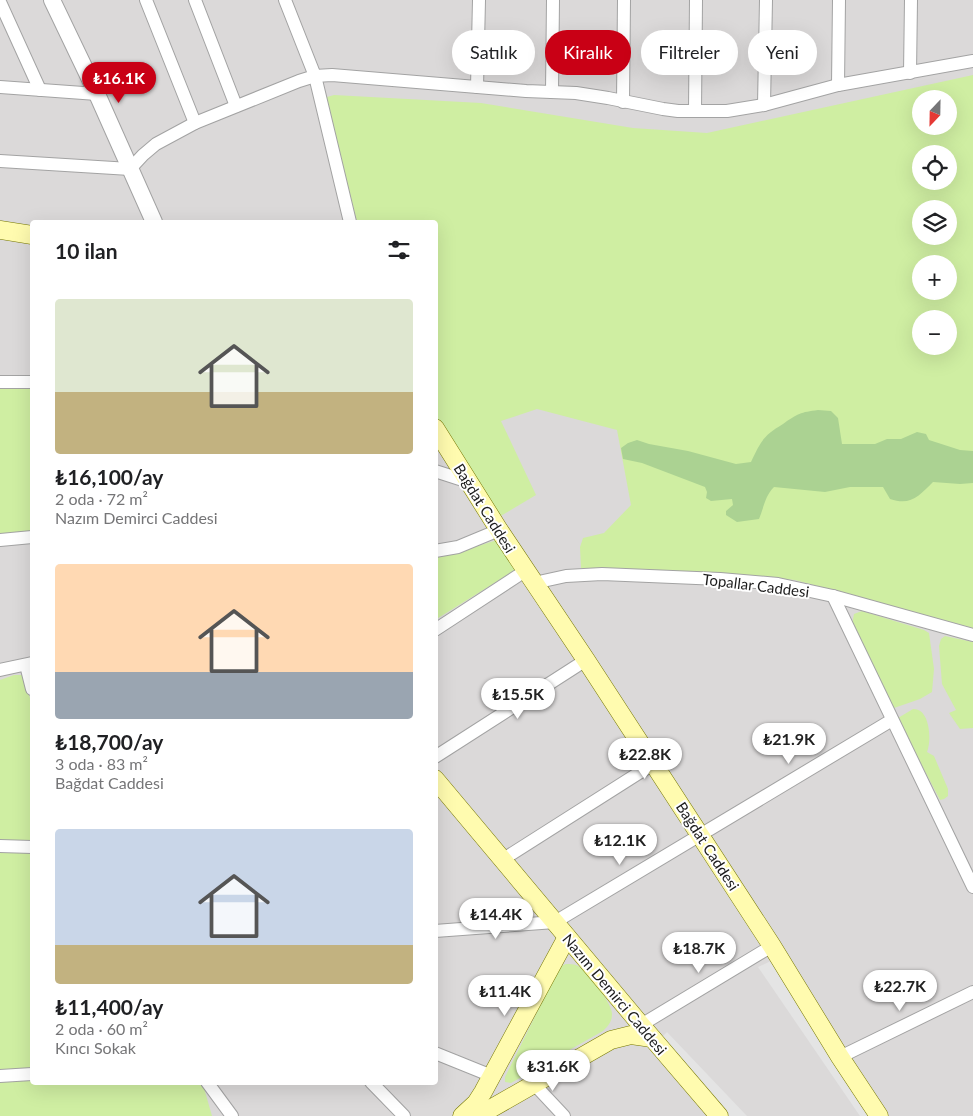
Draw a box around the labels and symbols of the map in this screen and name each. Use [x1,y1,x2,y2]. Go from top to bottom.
pin: ₺16.1K [78,62,160,104]
north arrow [912,90,958,135]
street label: Bağdat Caddesi [450,460,520,556]
street label: Topallar Caddesi [702,570,810,600]
pin: ₺15.5K [477,678,559,720]
pin: ₺21.9K [748,722,830,765]
pin: ₺22.8K [604,738,686,780]
street label: Bağdat Caddesi [673,798,743,894]
pin: ₺12.1K [579,824,661,866]
pin: ₺14.4K [455,898,537,940]
street label: Nazım Demirci Caddesi [559,930,671,1058]
pin: ₺18.7K [658,932,740,974]
pin: ₺22.7K [859,970,941,1012]
pin: ₺11.4K [464,974,546,1017]
pin: ₺31.6K [512,1050,594,1092]

